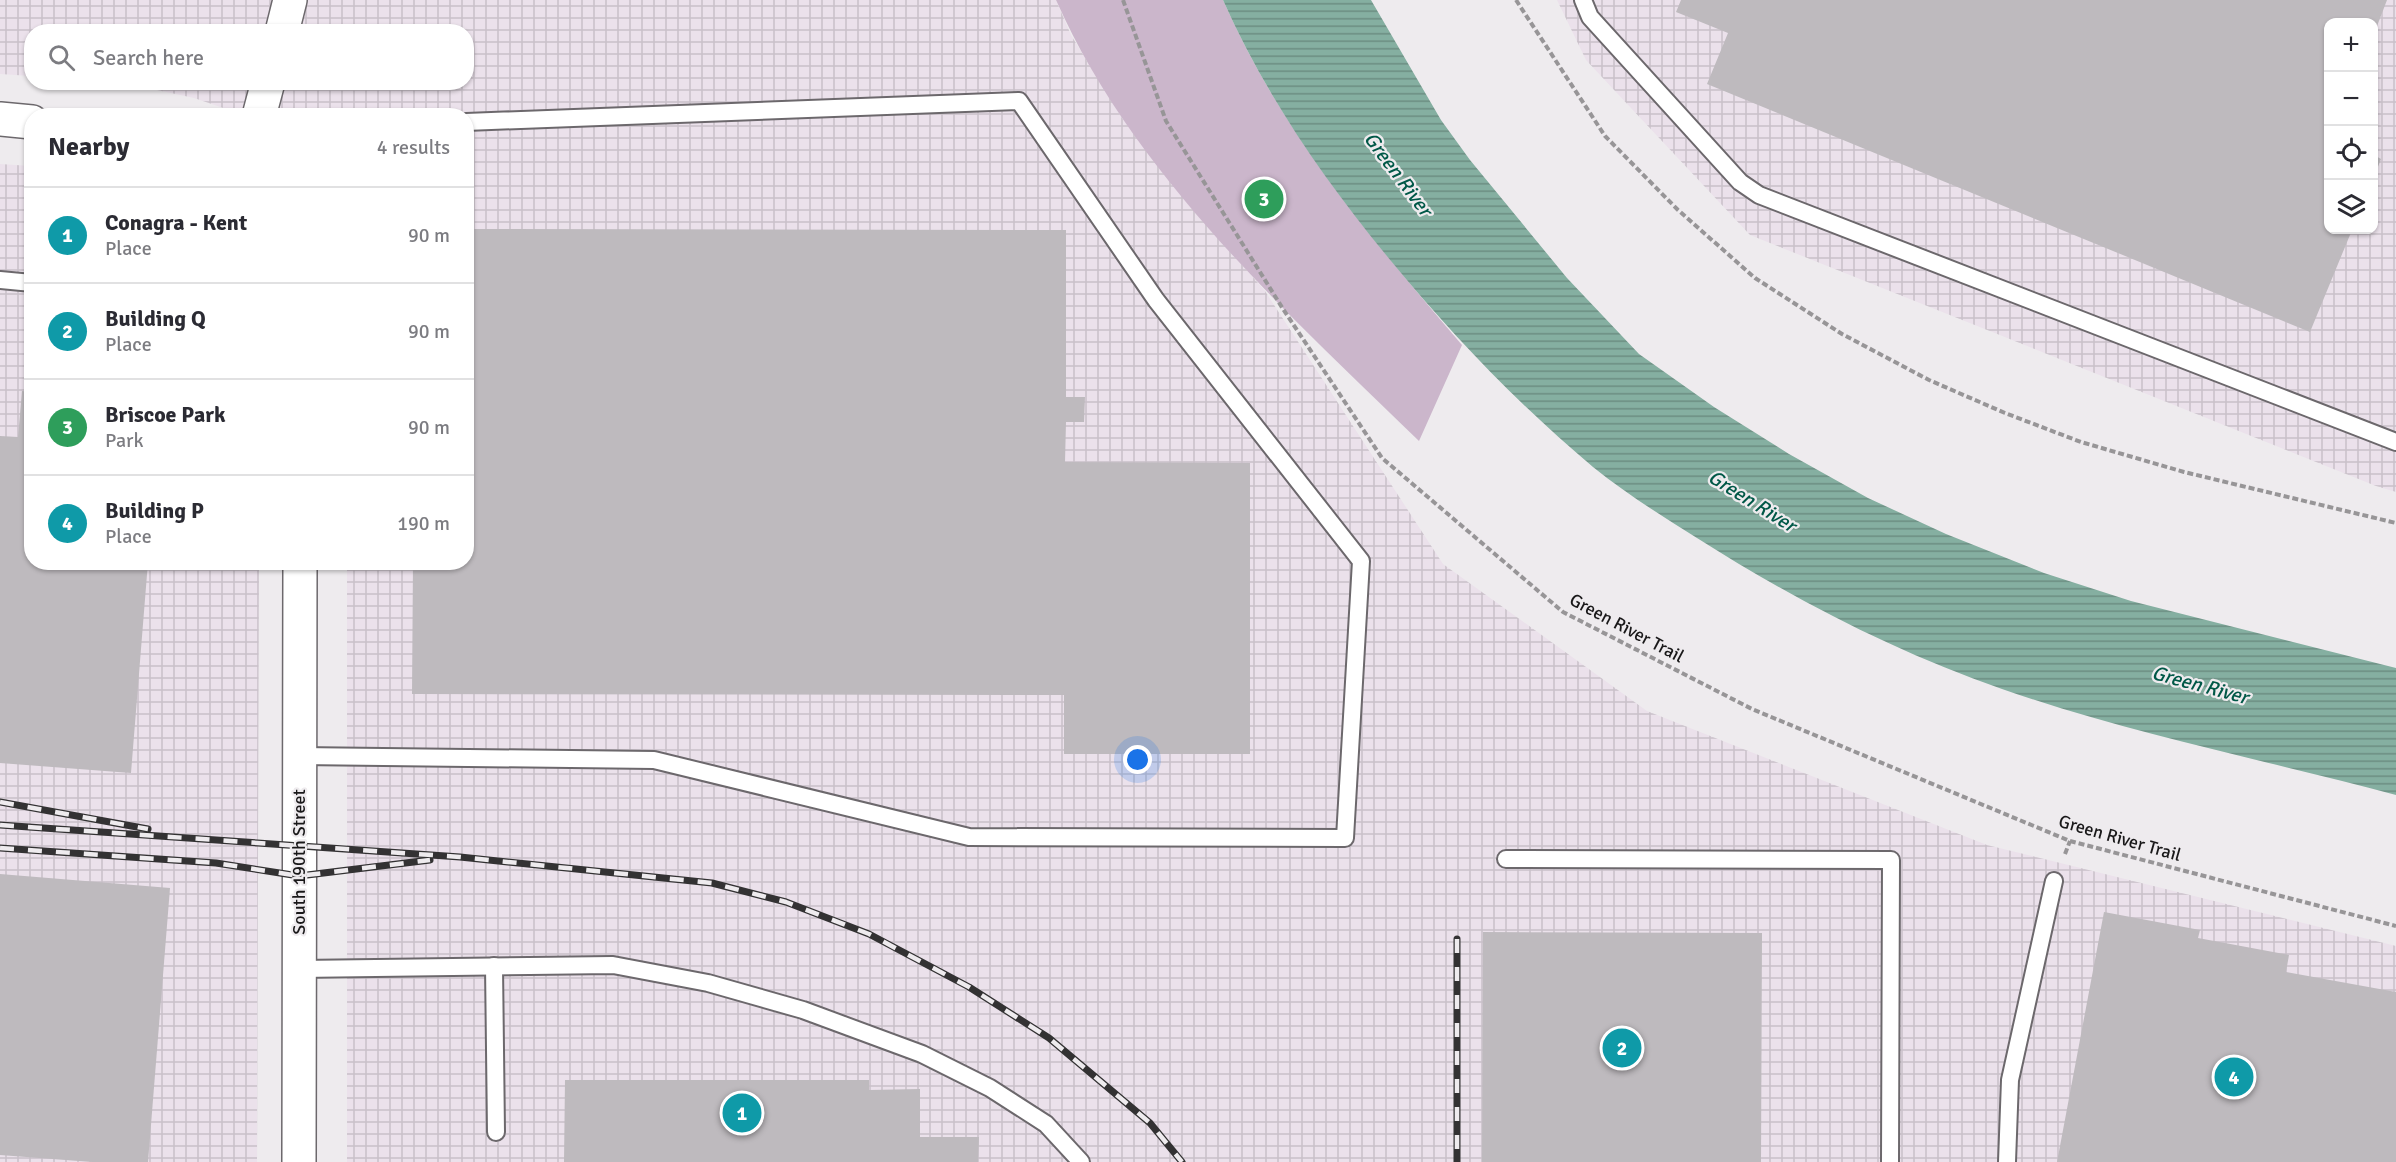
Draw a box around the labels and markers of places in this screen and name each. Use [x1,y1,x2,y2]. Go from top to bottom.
pin: 3 [1244,176,1284,222]
pin: 2 [1602,1026,1642,1070]
pin: 4 [2214,1054,2254,1100]
pin: 1 [722,1090,762,1136]

